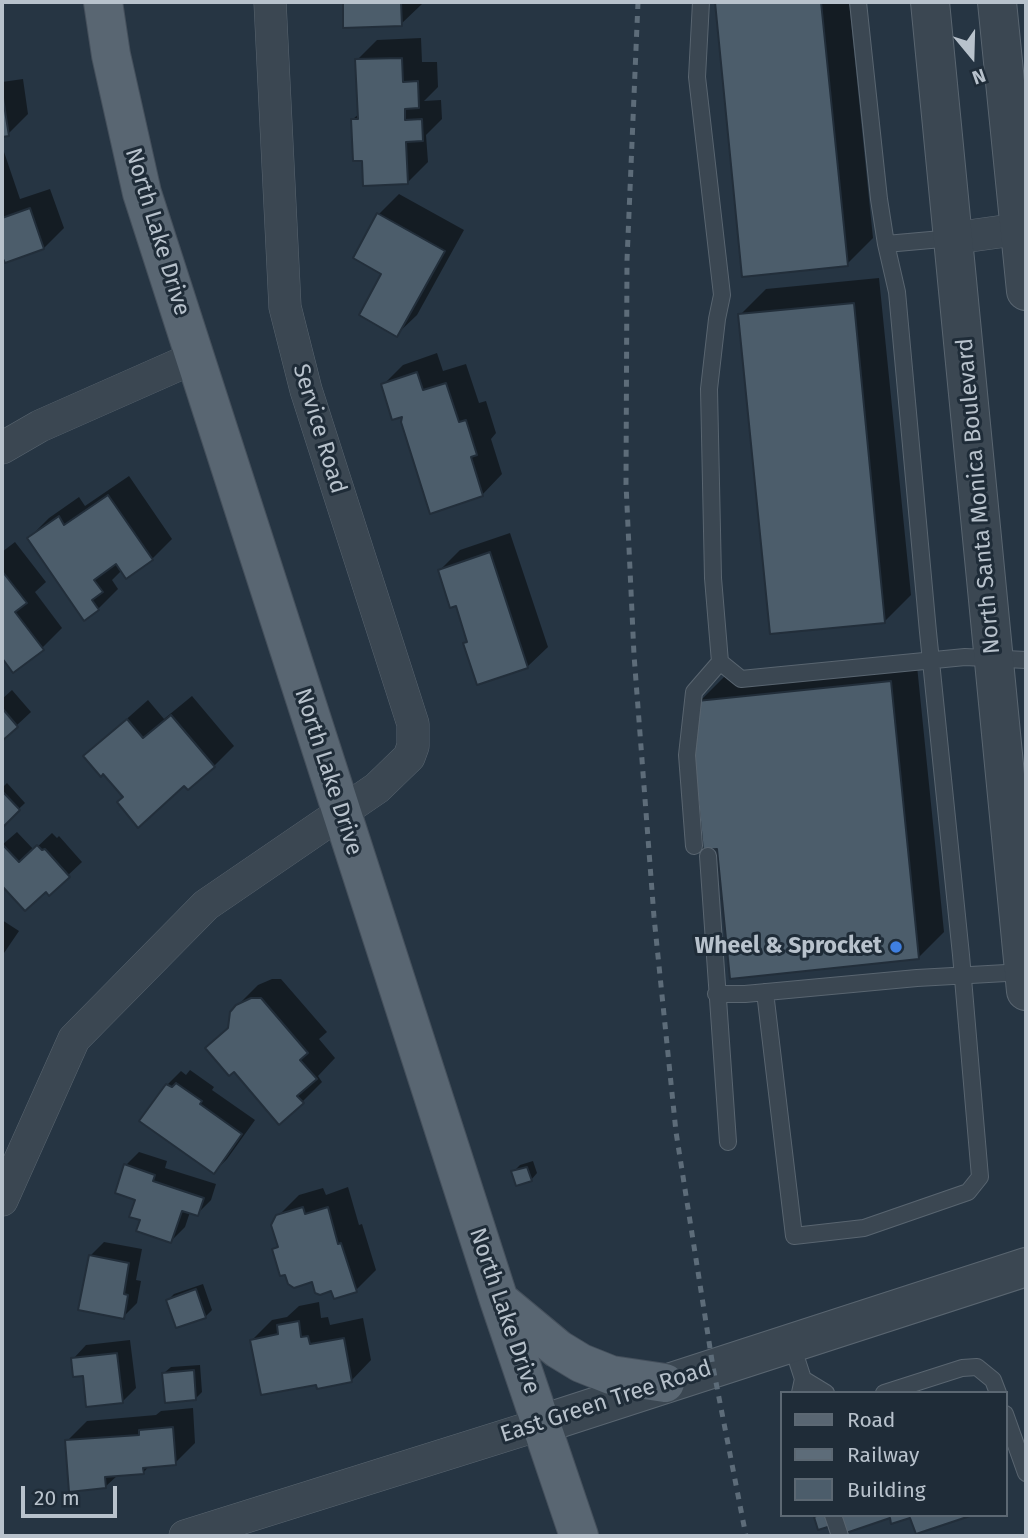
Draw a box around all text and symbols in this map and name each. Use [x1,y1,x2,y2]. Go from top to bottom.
north arrow [937,21,1007,91]
text: N [969,63,989,89]
street label: North Lake Drive [118,145,196,319]
street label: North Santa Monica Boulevard [951,337,1007,655]
street label: Service Road [286,361,352,497]
street label: North Lake Drive [288,685,368,859]
place label: Wheel & Sprocket [695,933,882,961]
marker: Wheel & Sprocket [888,939,904,955]
street label: North Lake Drive [463,1224,545,1398]
street label: East Green Tree Road [497,1355,715,1449]
legend [780,1391,1007,1517]
text: Road [847,1407,895,1433]
text: Railway [847,1442,919,1468]
scale bar [24,1472,121,1516]
text: Building [847,1477,926,1503]
text: 20 m [34,1485,80,1511]

